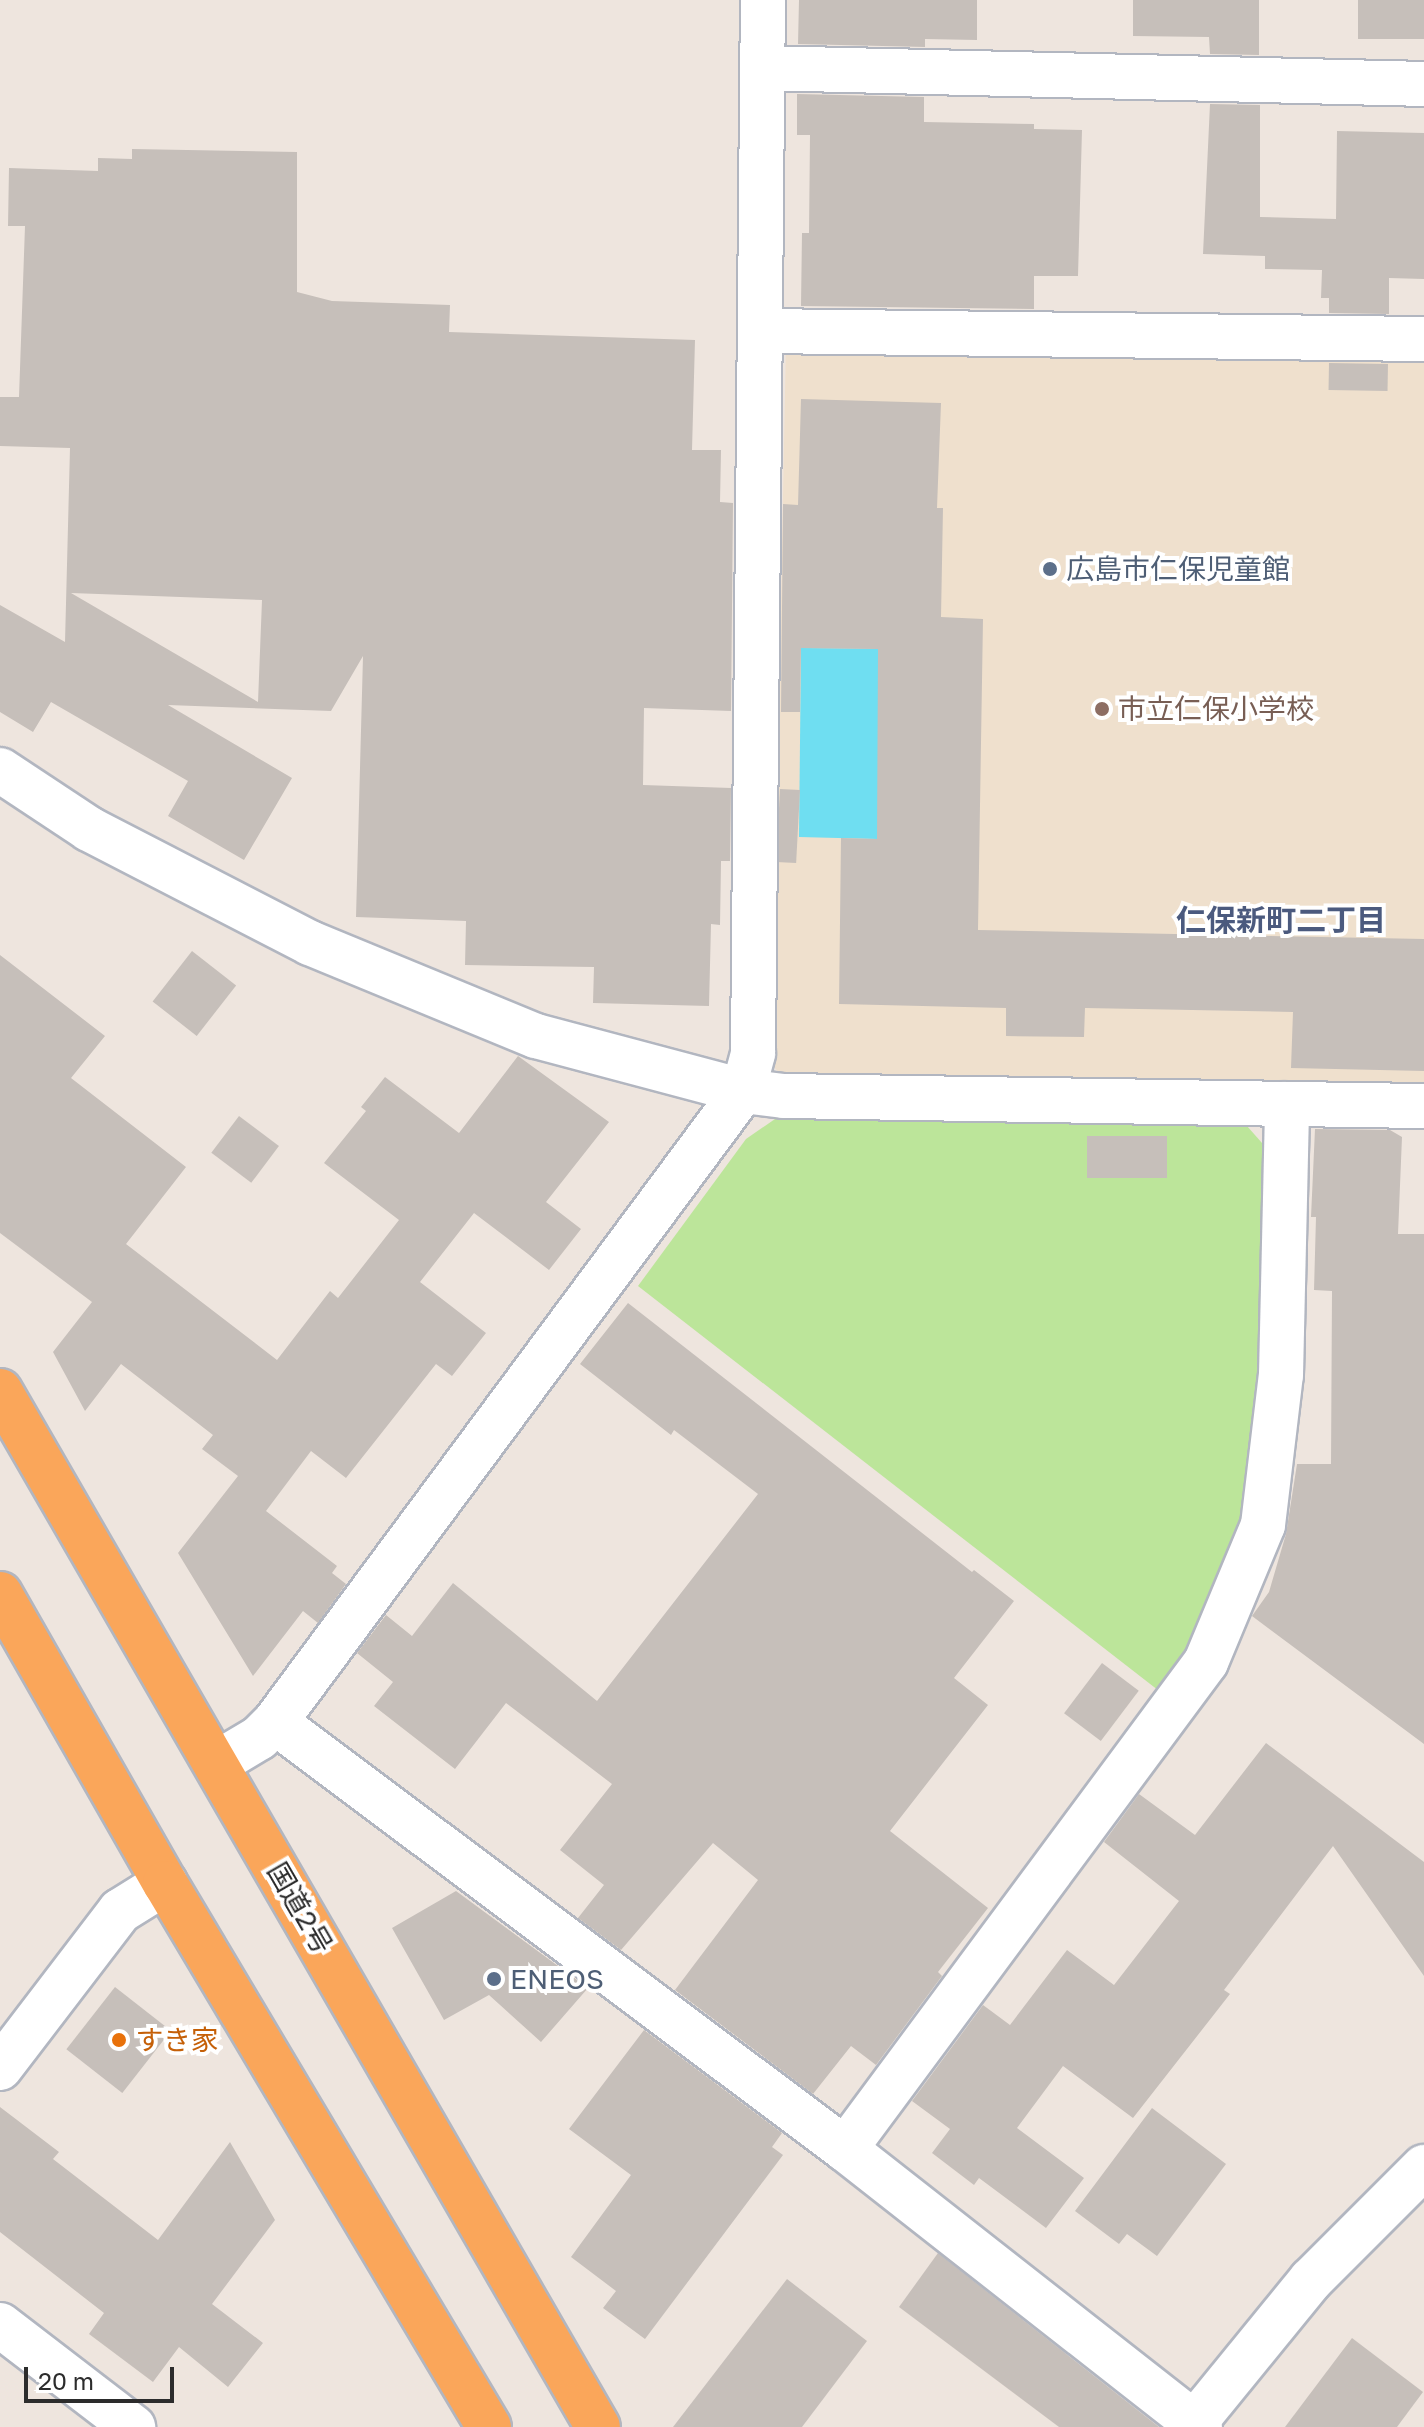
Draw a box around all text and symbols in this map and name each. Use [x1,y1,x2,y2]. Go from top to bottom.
place label: 広島市仁保児童館 [1066,552,1290,586]
marker: 広島市仁保児童館 [1041,560,1059,578]
place label: 市立仁保小学校 [1118,692,1314,726]
marker: 市立仁保小学校 [1093,700,1111,718]
district label: 仁保新町二丁目 [1176,902,1386,938]
street label: 国道2号 [260,1856,340,1960]
place label: ENEOS [510,1962,604,1996]
marker: ENEOS [485,1970,503,1988]
place label: すき家 [135,2023,219,2057]
marker: すき家 [110,2031,128,2049]
scale bar [28,2351,178,2401]
text: 20 m [38,2366,94,2395]

